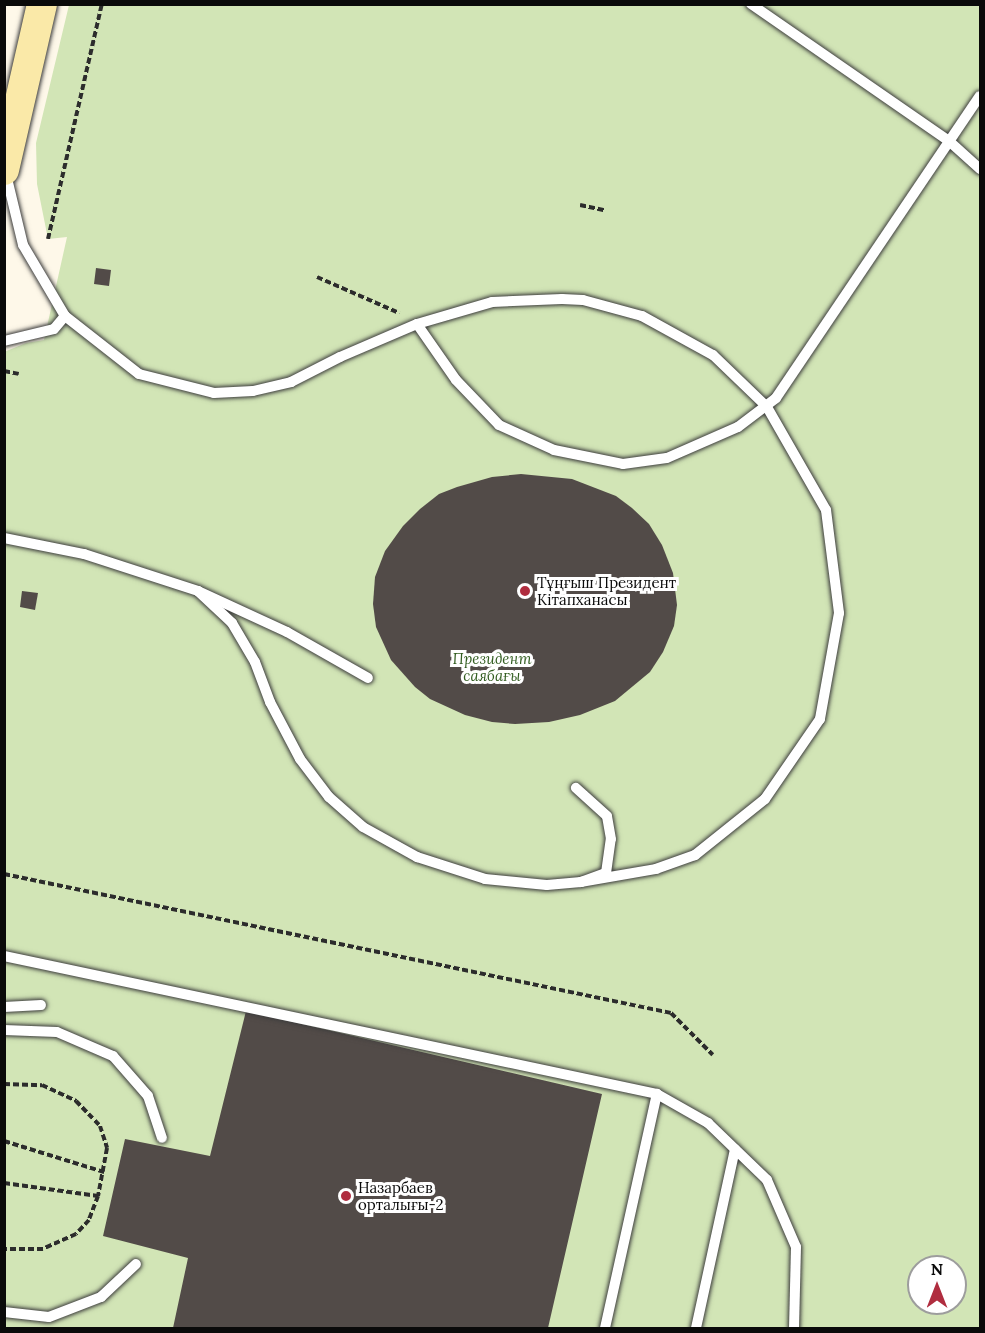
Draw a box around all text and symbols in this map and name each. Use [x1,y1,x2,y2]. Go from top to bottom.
place label: Тұңғыш Президент Кітапханасы [537,573,676,608]
marker: Тұңғыш Президент Кітапханасы [518,584,532,598]
park label: Президент саябағы [452,649,532,684]
place label: Назарбаев орталығы-2 [358,1178,444,1213]
marker: Назарбаев орталығы-2 [339,1189,353,1203]
north arrow [907,1255,967,1315]
text: N [931,1259,943,1279]

